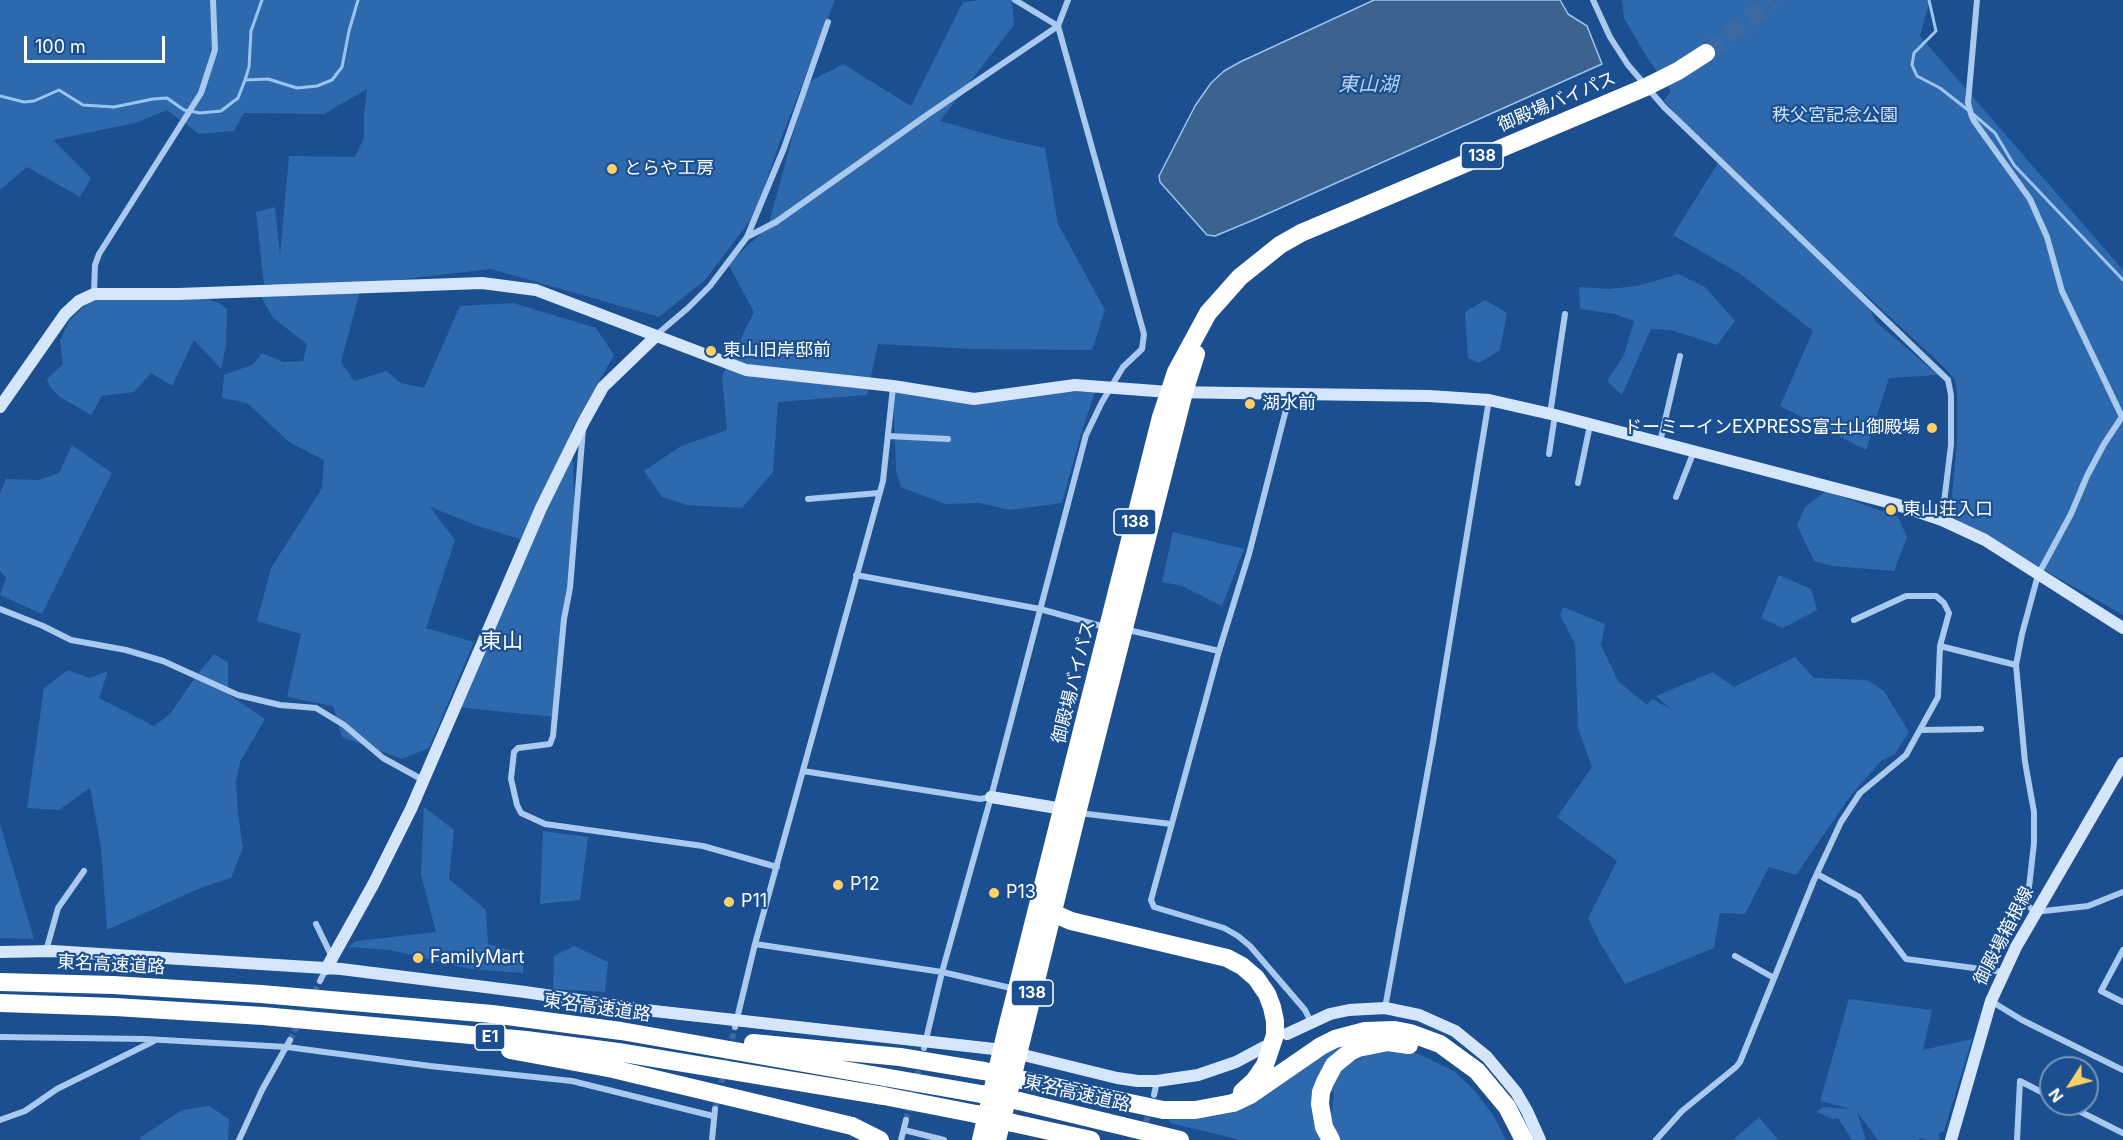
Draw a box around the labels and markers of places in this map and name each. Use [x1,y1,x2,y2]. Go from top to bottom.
place label: とらや工房 [624,158,714,180]
marker: とらや工房 [605,162,619,176]
place label: 東山旧岸邸前 [723,340,831,362]
marker: 東山旧岸邸前 [704,344,718,358]
place label: 湖水前 [1262,393,1316,415]
marker: 湖水前 [1243,397,1257,411]
place label: ドーミーインEXPRESS富士山御殿場 [1624,417,1920,439]
marker: ドーミーインEXPRESS富士山御殿場 [1925,421,1939,435]
place label: 東山荘入口 [1903,499,1993,521]
marker: 東山荘入口 [1884,503,1898,517]
place label: P12 [850,874,880,896]
marker: P12 [831,878,845,892]
place label: P13 [1006,882,1036,904]
marker: P13 [987,886,1001,900]
place label: P11 [741,891,767,913]
marker: P11 [722,895,736,909]
place label: FamilyMart [430,947,524,969]
marker: FamilyMart [411,951,425,965]

